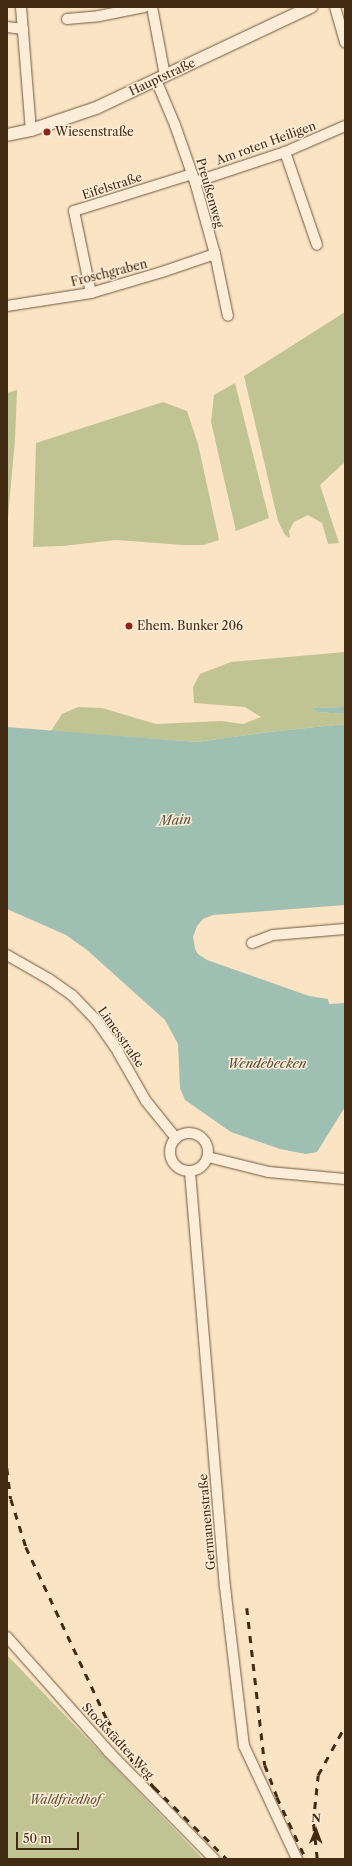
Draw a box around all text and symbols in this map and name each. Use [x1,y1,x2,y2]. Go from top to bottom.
street label: Hauptstraße [127,55,197,99]
street label: Am roten Heiligen [214,118,318,168]
place label: Wiesenstraße [55,125,134,139]
marker: Wiesenstraße [42,127,52,137]
street label: Preußenweg [193,156,227,230]
street label: Eifelstraße [80,170,144,202]
street label: Froschgraben [69,257,149,289]
place label: Ehem. Bunker 206 [137,619,243,633]
marker: Ehem. Bunker 206 [124,621,134,631]
water label: Main [159,811,191,829]
street label: Limesstraße [95,1004,147,1070]
water label: Wendebecken [227,1055,307,1071]
street label: Germanenstraße [196,1473,218,1571]
street label: Stockstadter Weg [79,1700,157,1782]
park label: Waldfriedhof [30,1793,100,1807]
north arrow [296,1810,336,1850]
text: N [311,1811,321,1825]
scale bar [18,1824,81,1850]
text: 50 m [23,1831,52,1846]

